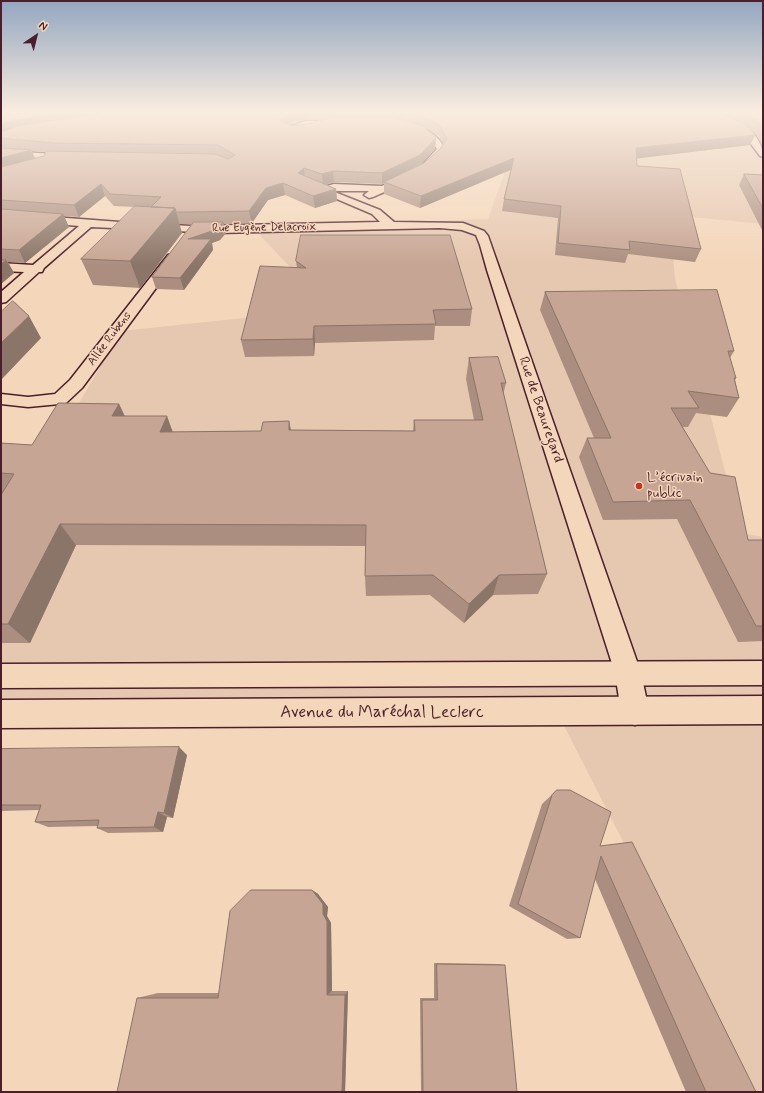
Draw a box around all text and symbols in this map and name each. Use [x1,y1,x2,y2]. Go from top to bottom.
north arrow [16,16,56,56]
text: N [36,18,50,34]
street label: Rue Eugène Delacroix [212,220,316,236]
street label: Allée Rubens [85,309,135,369]
street label: Rue de Beauregard [514,355,566,465]
place label: L’écrivain public [647,470,703,502]
marker: L’écrivain public [634,481,644,491]
street label: Avenue du Maréchal Leclerc [280,703,484,723]

